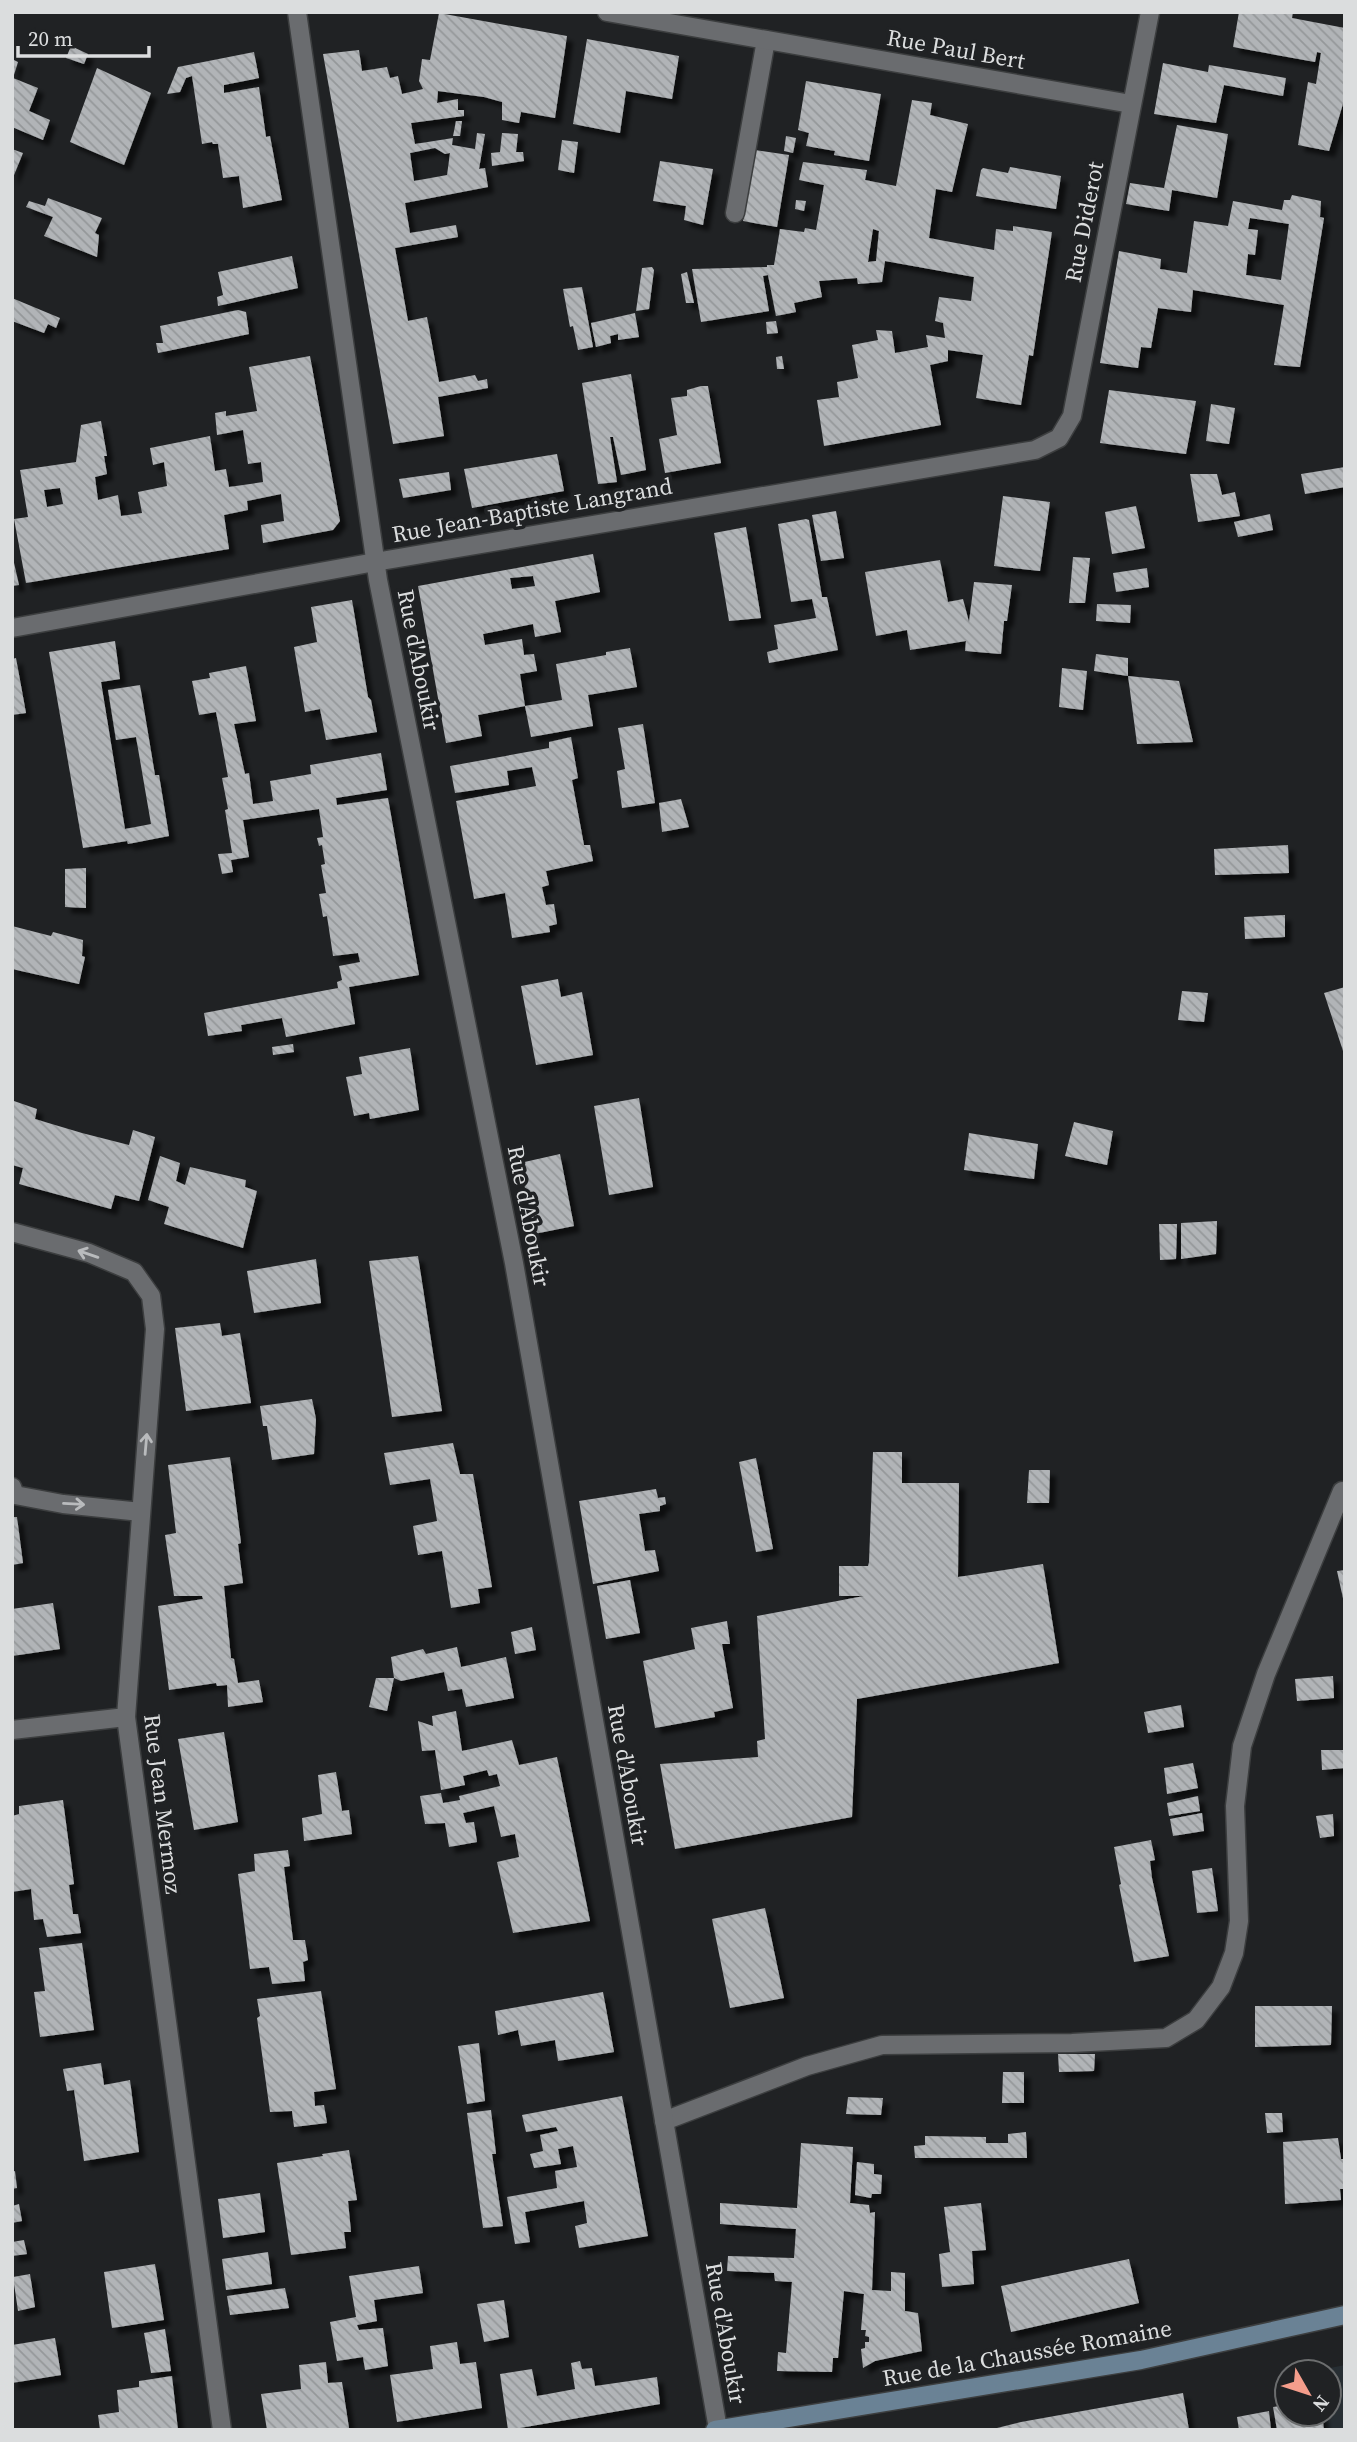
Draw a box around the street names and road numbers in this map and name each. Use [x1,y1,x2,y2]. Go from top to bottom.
street label: Rue Paul Bert [884,21,1028,77]
street label: Rue Diderot [1057,158,1111,285]
street label: Rue Jean-Baptiste Langrand [389,470,675,550]
street label: Rue d'Aboukir [390,587,448,734]
street label: Rue d'Aboukir [500,1143,558,1290]
street label: Rue d'Aboukir [600,1702,656,1849]
street label: Rue Jean Mermoz [136,1712,190,1896]
street label: Rue d'Aboukir [698,2260,754,2407]
street label: Rue de la Chaussée Romaine [880,2312,1174,2394]

